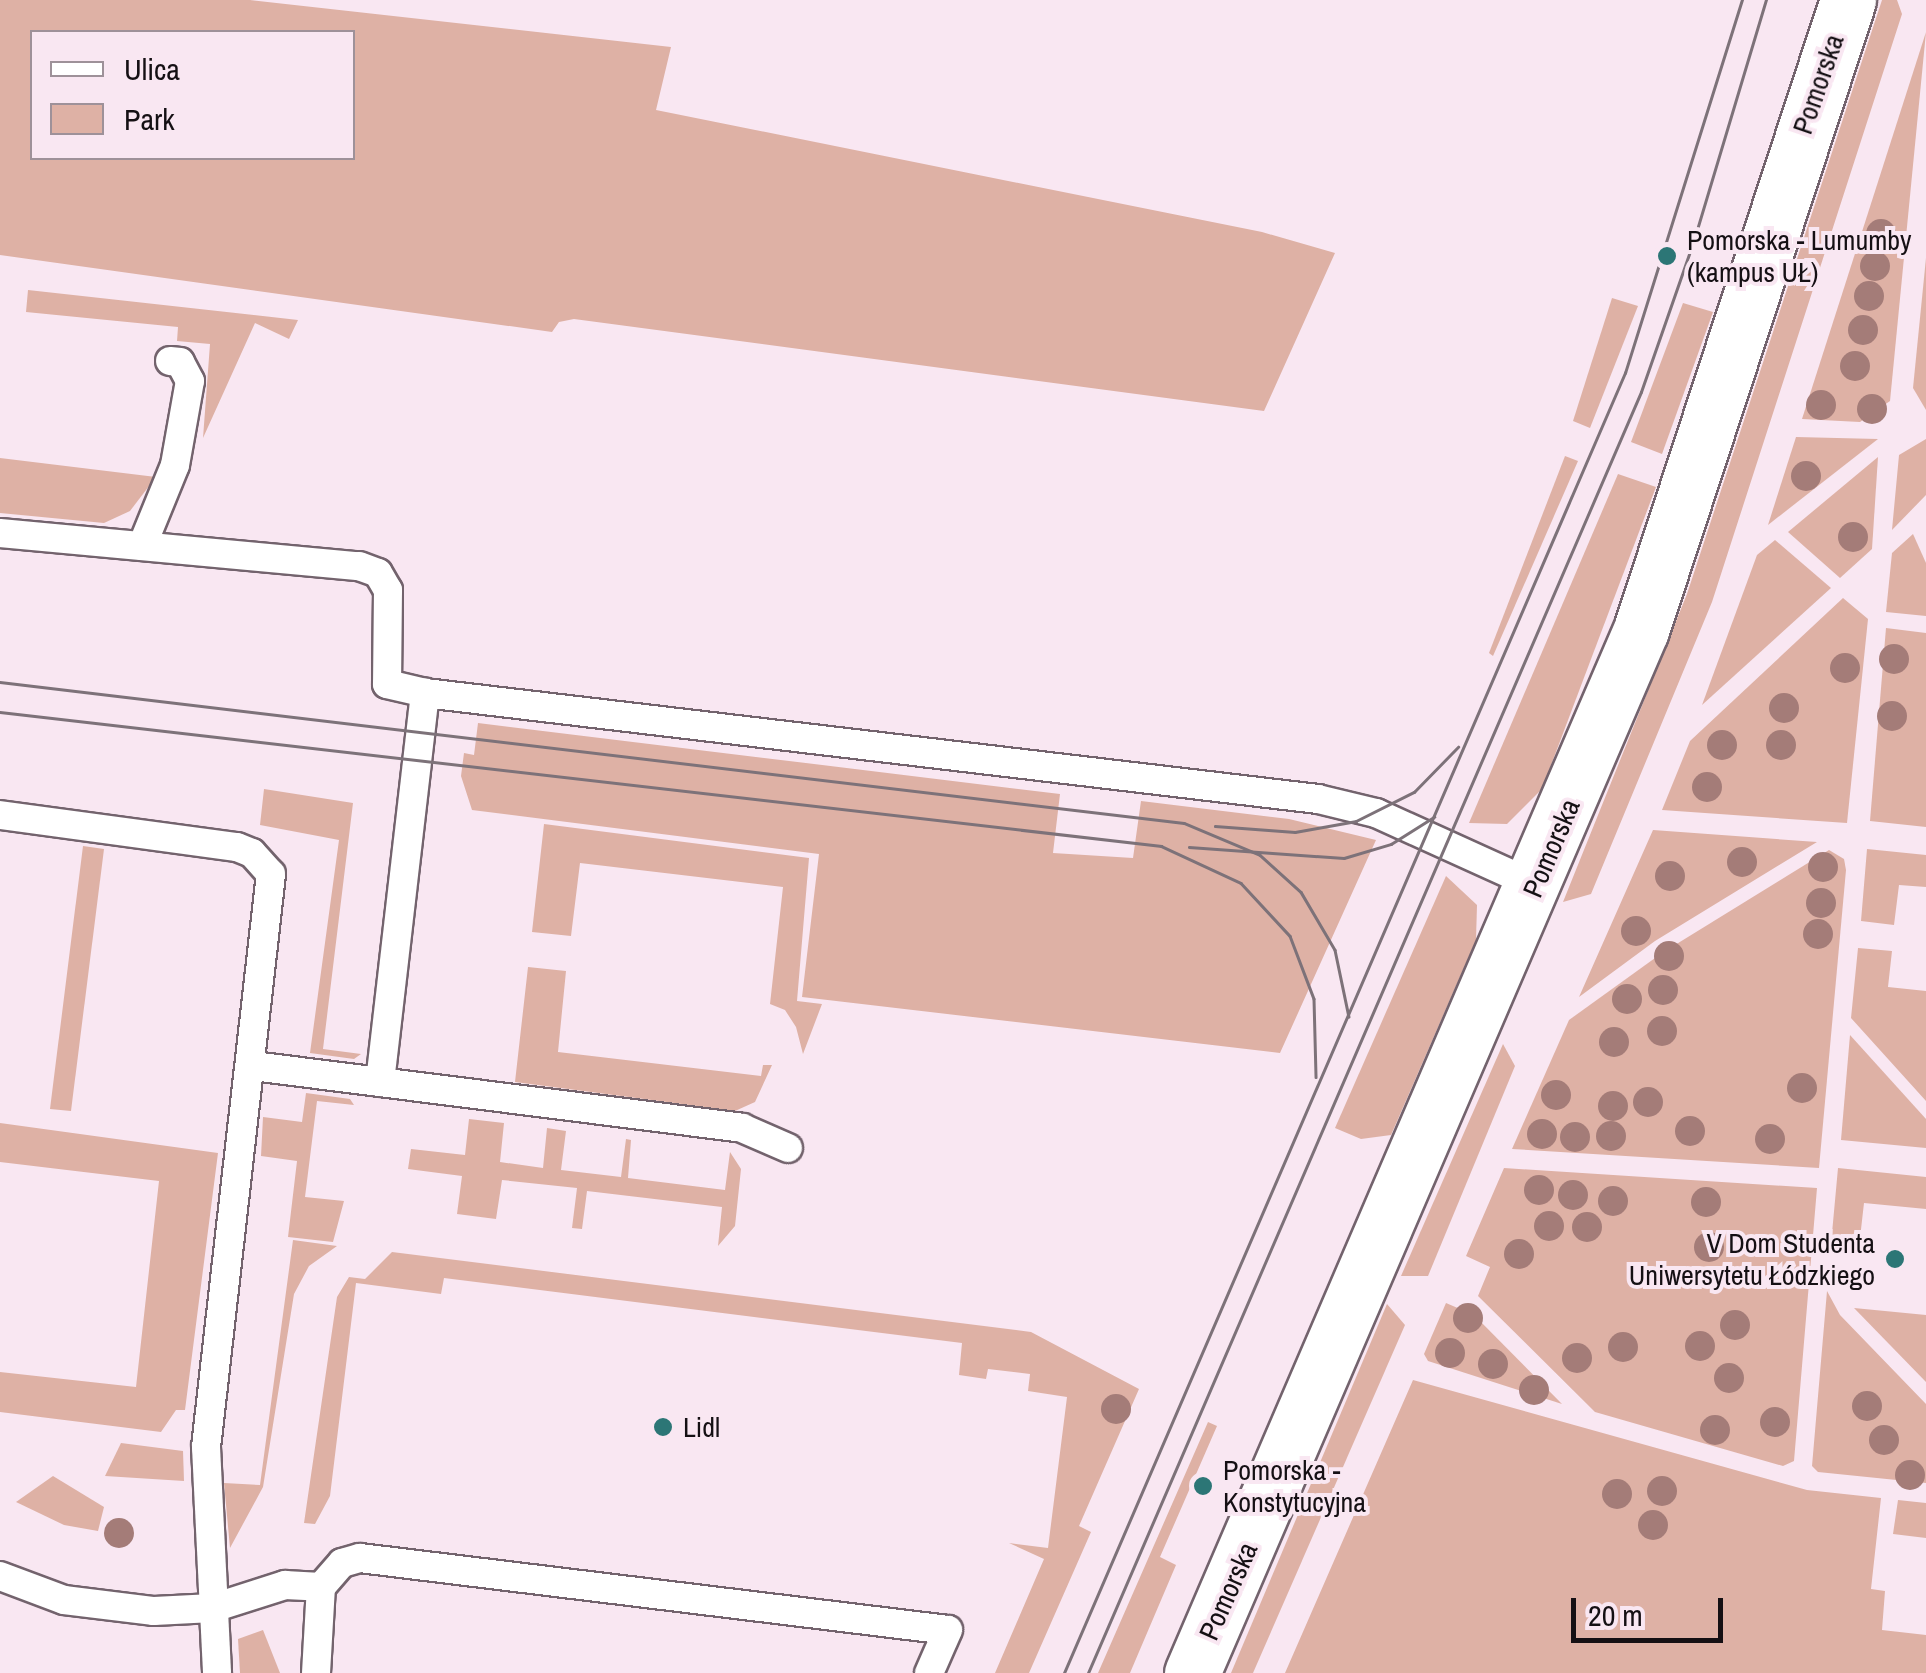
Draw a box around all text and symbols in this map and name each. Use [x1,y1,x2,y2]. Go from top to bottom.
legend [30,30,355,160]
street label: Pomorska [1785,30,1851,138]
text: Ulica [124,49,180,89]
text: Park [124,99,175,139]
place label: Pomorska - Lumumby (kampus UŁ) [1687,223,1912,289]
marker: Pomorska - Lumumby (kampus UŁ) [1656,245,1678,267]
street label: Pomorska [1515,794,1587,902]
place label: V Dom Studenta Uniwersytetu Łódzkiego [1629,1226,1875,1292]
marker: V Dom Studenta Uniwersytetu Łódzkiego [1884,1248,1906,1270]
place label: Lidl [683,1410,720,1444]
marker: Lidl [652,1416,674,1438]
place label: Pomorska - Konstytucyjna [1223,1453,1366,1519]
marker: Pomorska - Konstytucyjna [1192,1475,1214,1497]
street label: Pomorska [1192,1537,1264,1645]
scale bar [1576,1578,1728,1640]
text: 20 m [1588,1595,1643,1635]

